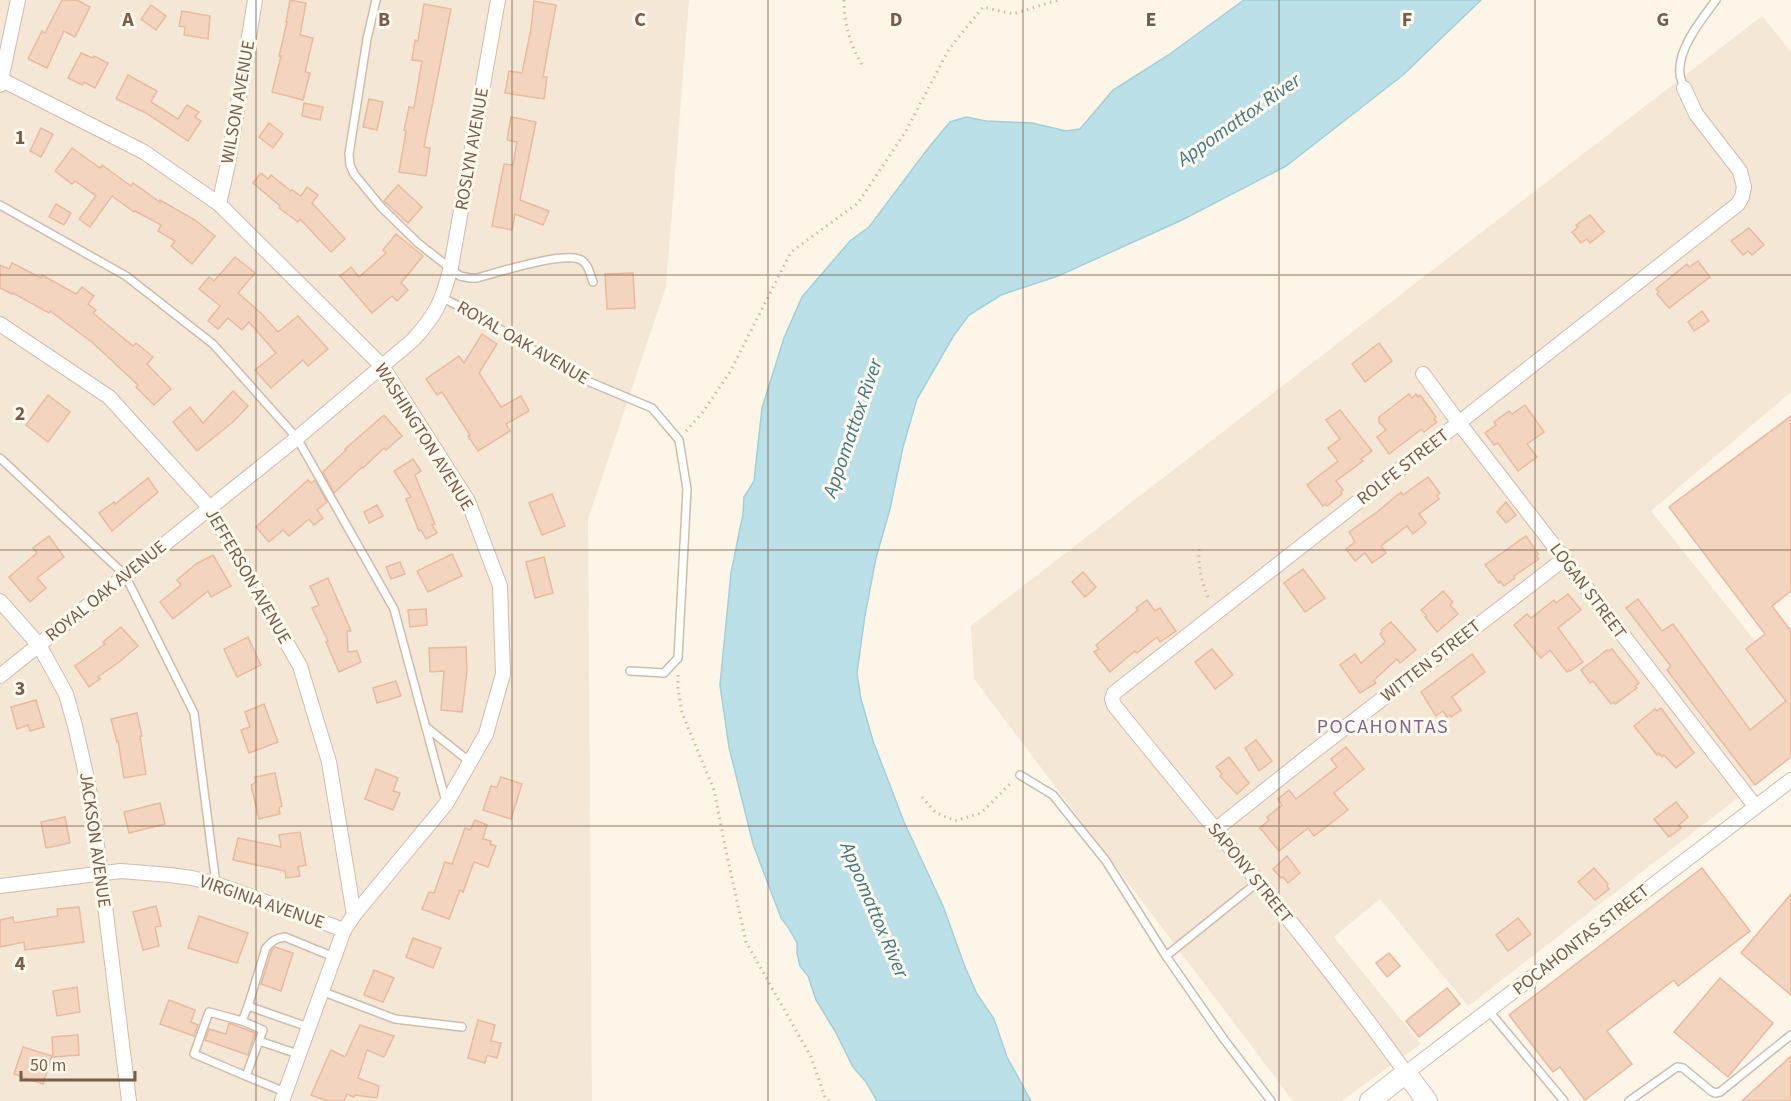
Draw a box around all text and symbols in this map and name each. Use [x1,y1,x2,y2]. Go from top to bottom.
text: A [121,6,134,34]
text: B [378,6,390,34]
text: C [634,6,646,34]
text: D [890,6,902,34]
text: E [1146,6,1156,34]
text: F [1402,6,1412,34]
text: G [1657,6,1669,34]
street label: WILSON AVENUE [215,38,261,166]
water label: Appomattox River [1170,66,1307,174]
street label: ROSLYN AVENUE [449,86,495,212]
text: 1 [15,124,25,152]
street label: ROYAL OAK AVENUE [452,295,594,391]
water label: Appomattox River [816,354,890,503]
street label: WASHINGTON AVENUE [368,358,480,516]
text: 2 [15,400,25,428]
street label: ROLFE STREET [1352,423,1455,511]
street label: JEFFERSON AVENUE [199,503,297,649]
street label: ROYAL OAK AVENUE [40,534,172,648]
street label: LOGAN STREET [1544,538,1633,644]
street label: WITTEN STREET [1376,614,1487,708]
text: 3 [15,675,25,703]
district label: POCAHONTAS [1317,713,1449,741]
street label: JACKSON AVENUE [73,771,117,909]
street label: SAPONY STREET [1202,817,1299,929]
water label: Appomattox River [832,836,916,983]
street label: VIRGINIA AVENUE [196,869,328,935]
street label: POCAHONTAS STREET [1507,878,1655,1001]
text: 4 [15,950,26,978]
scale bar [21,1044,135,1082]
text: 50 m [30,1053,66,1078]

